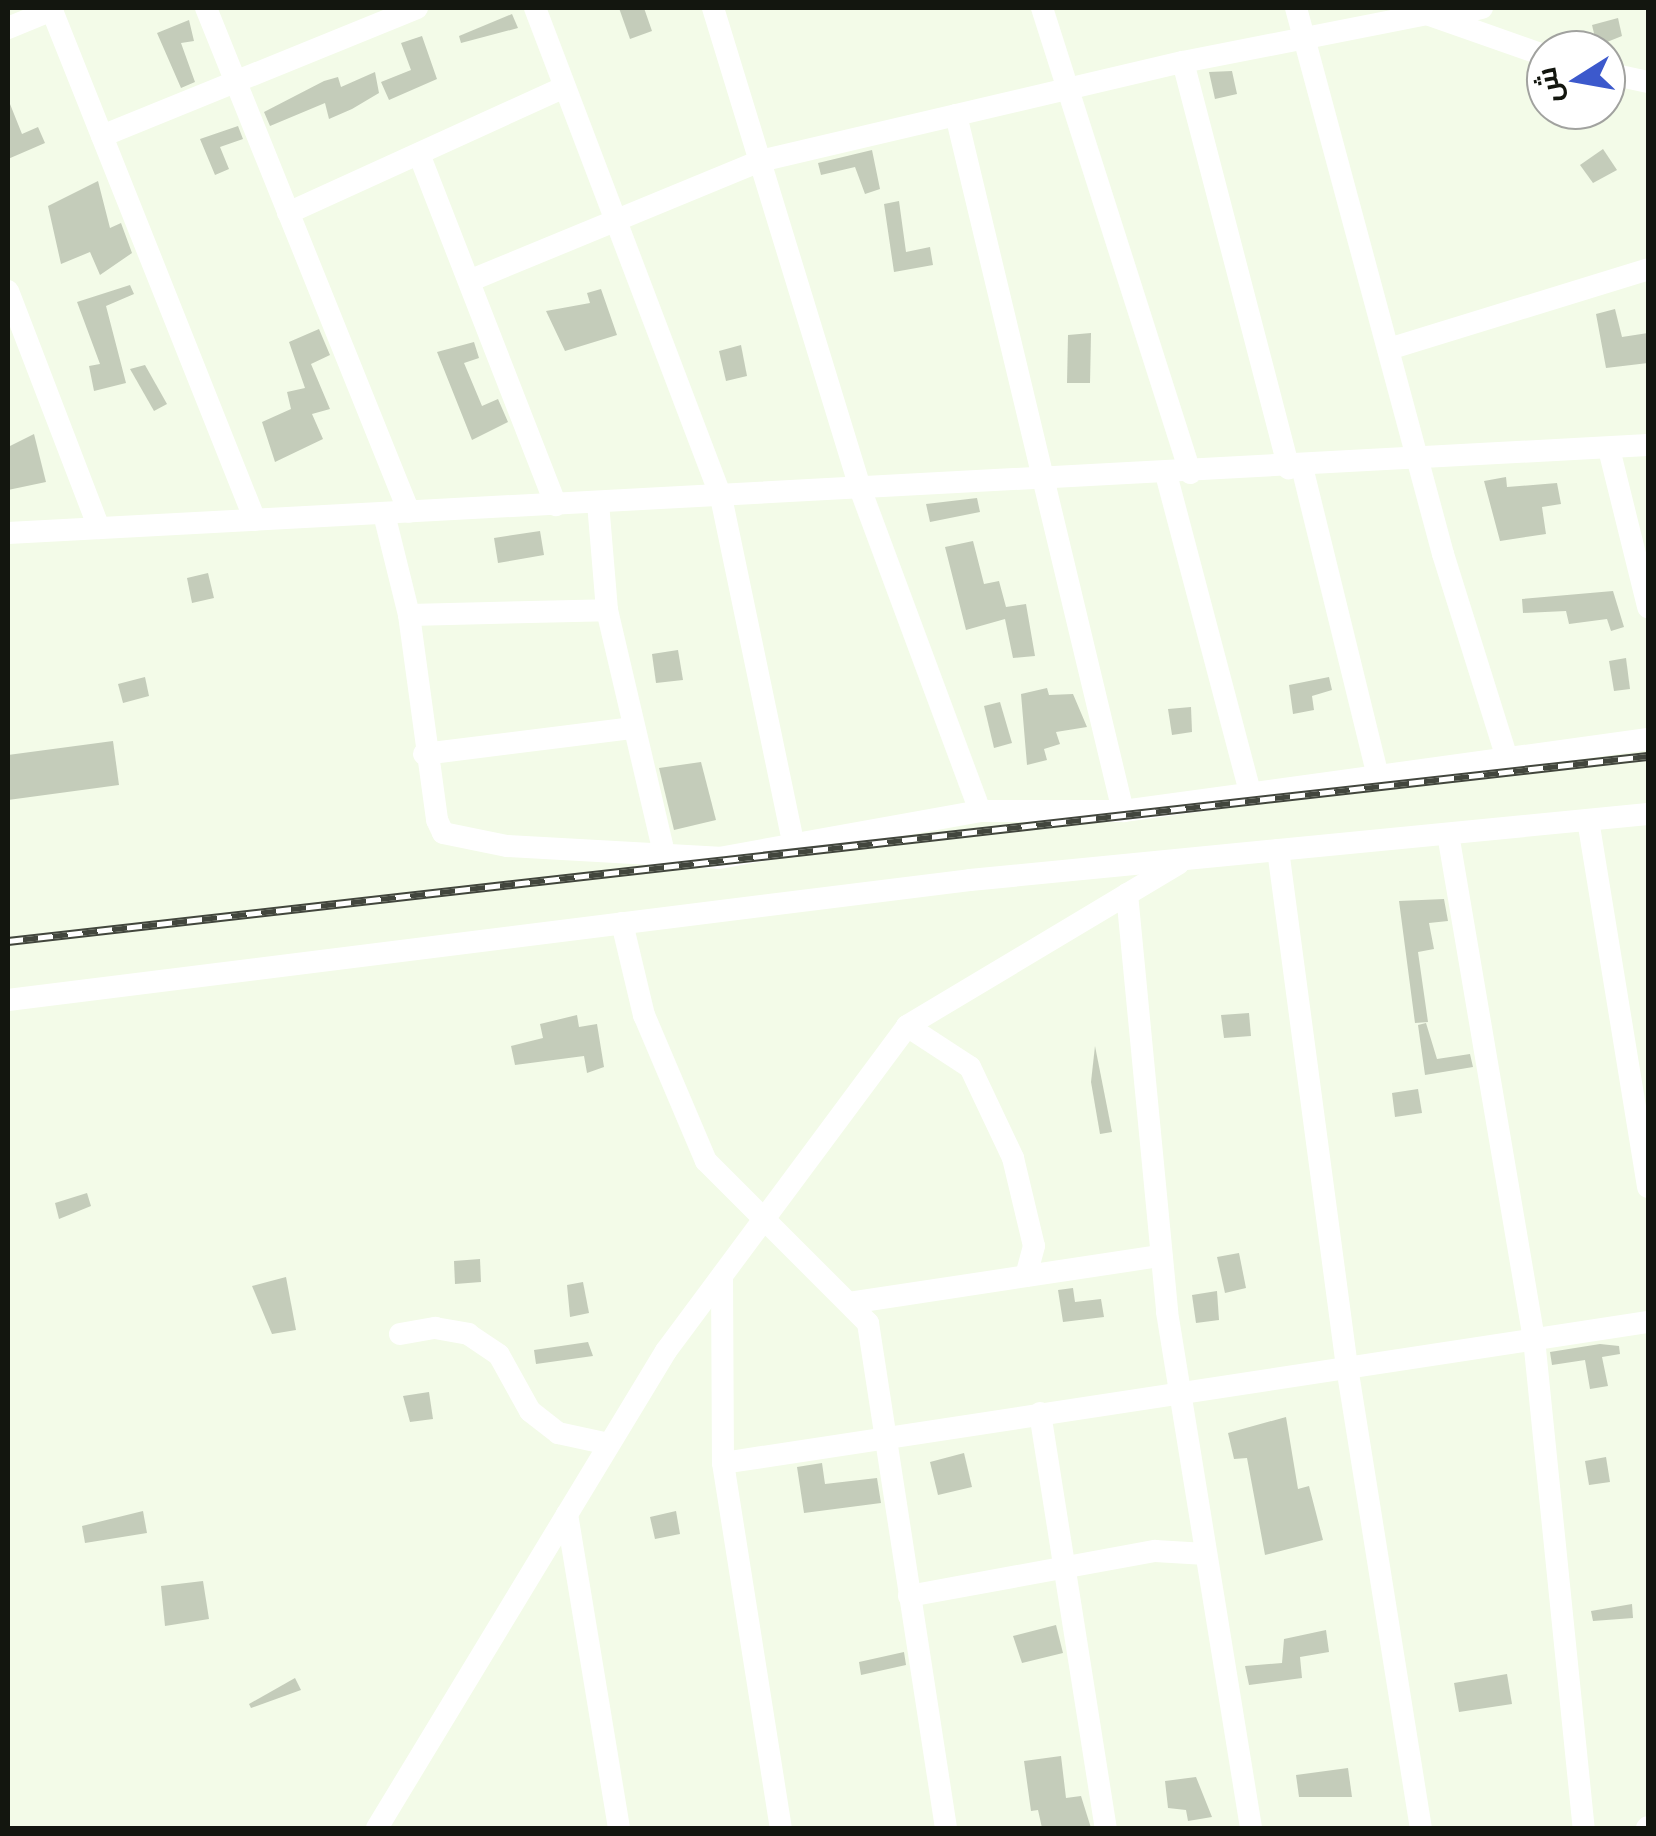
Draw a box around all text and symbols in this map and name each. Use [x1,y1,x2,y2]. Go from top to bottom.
north arrow [1526,30,1626,130]
text: ش [1528,64,1569,106]

